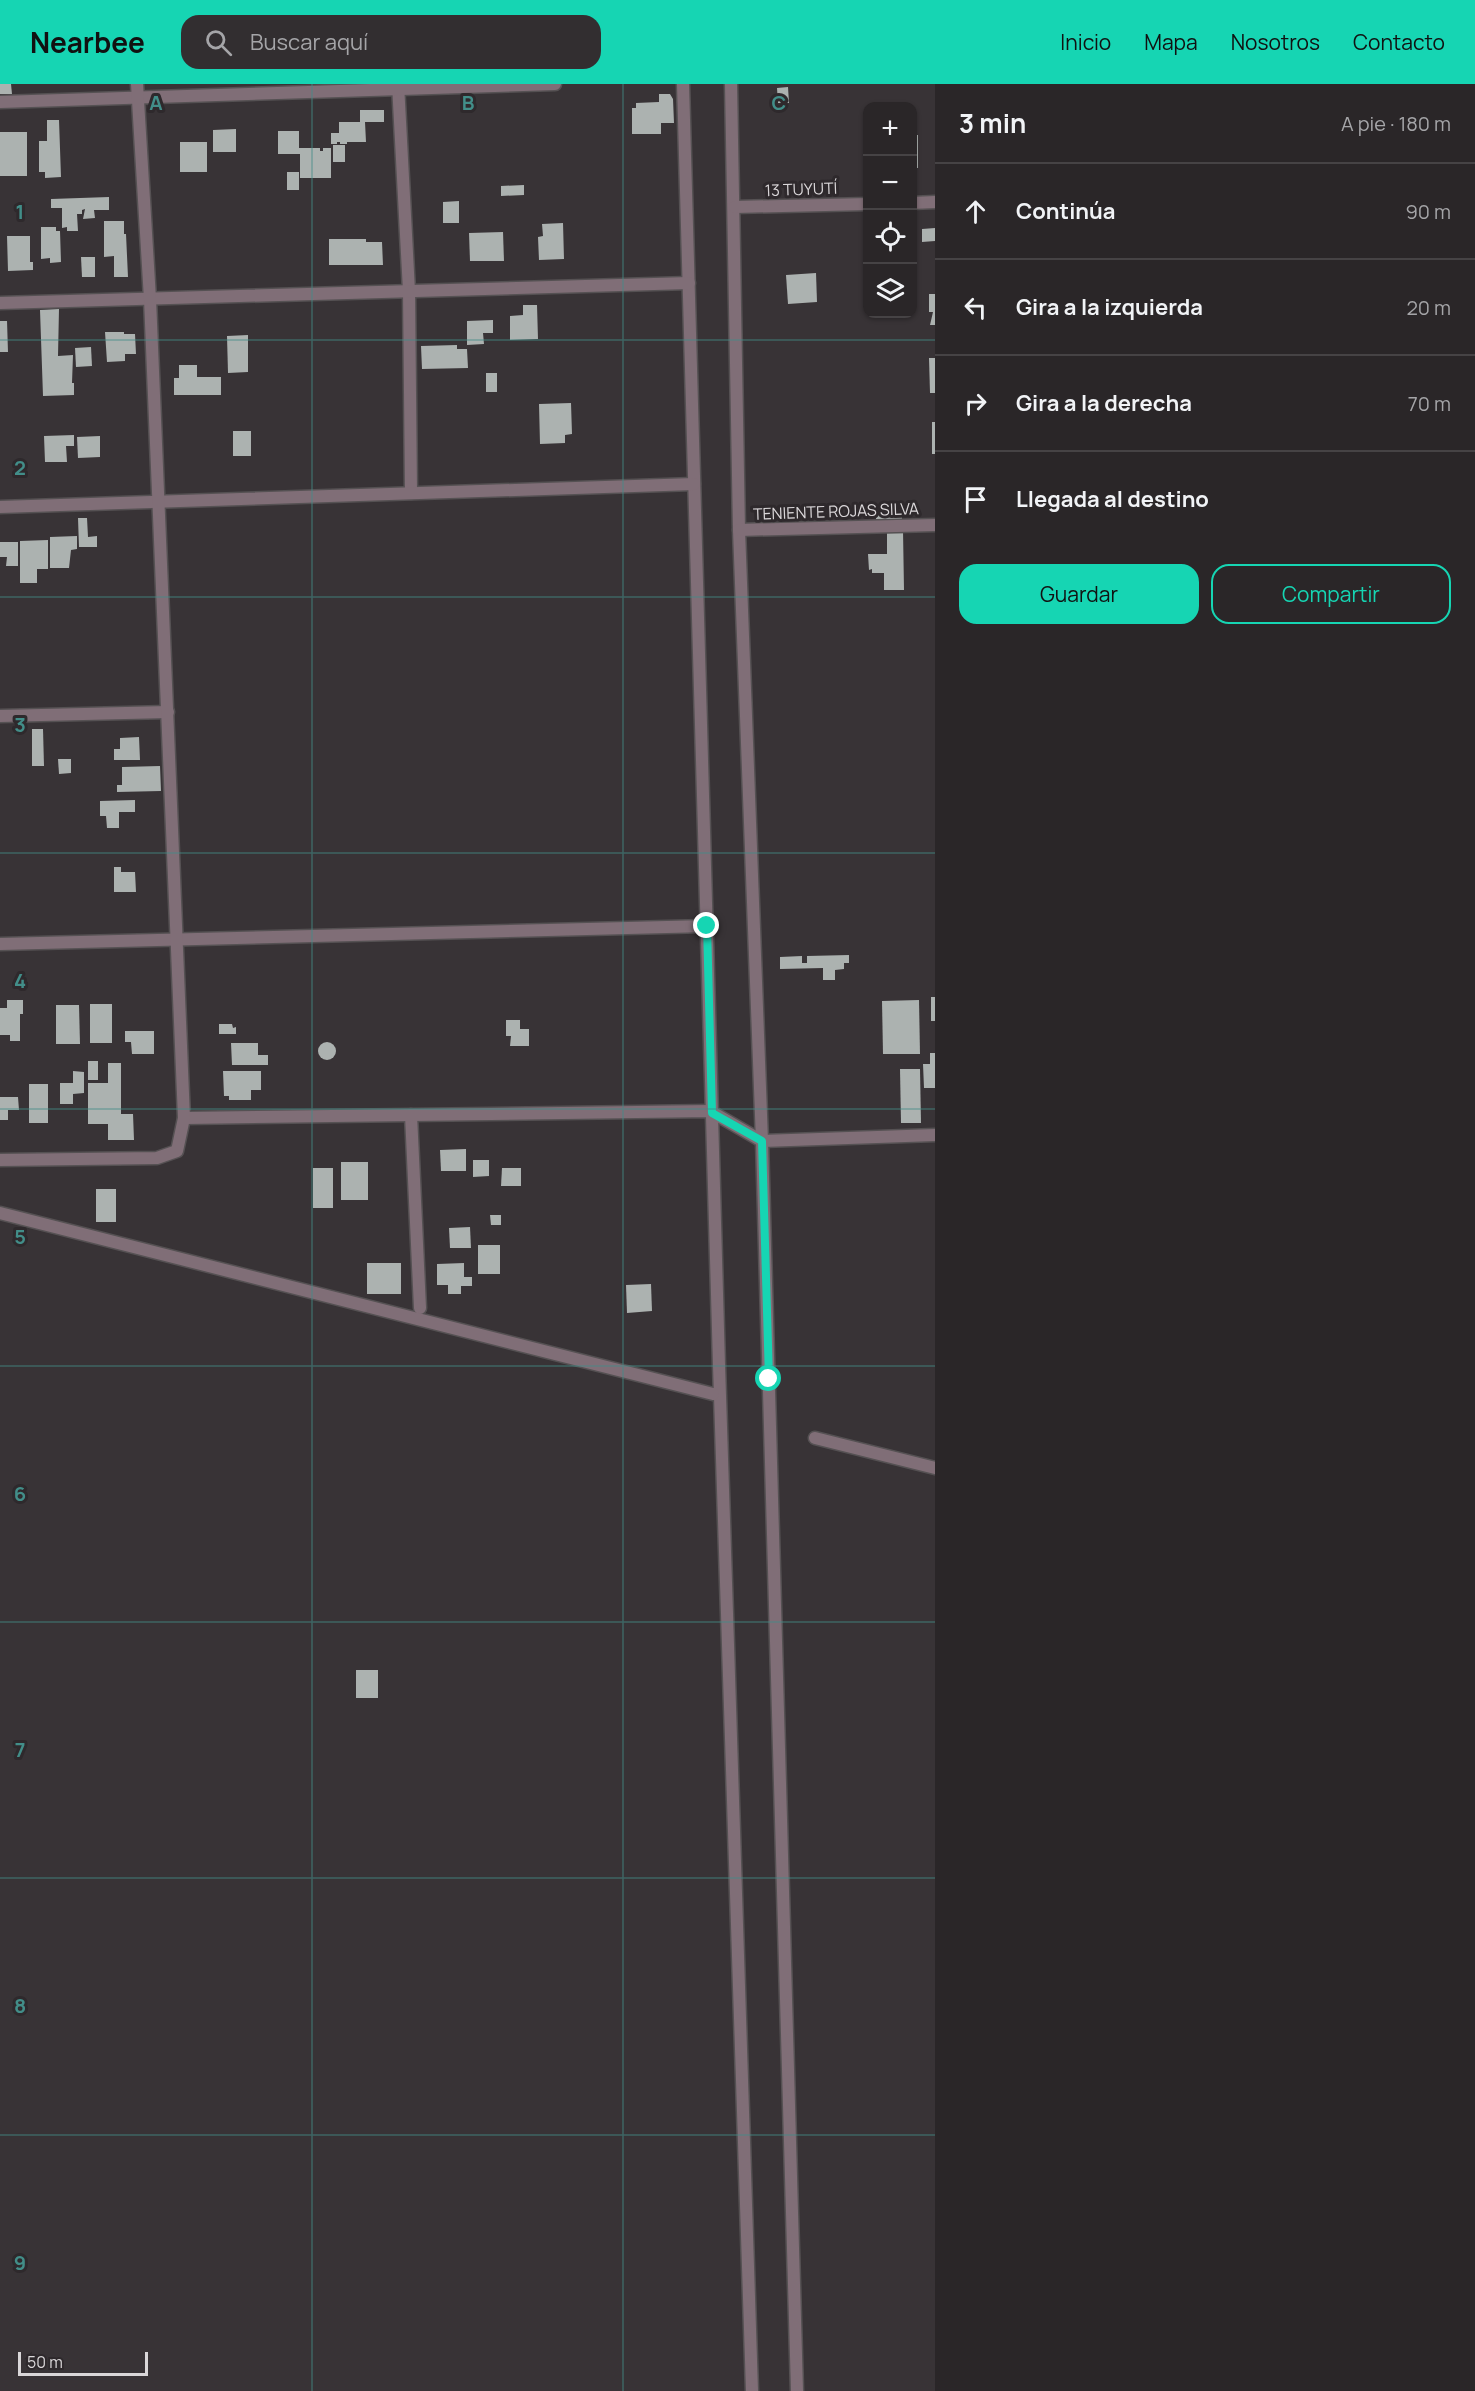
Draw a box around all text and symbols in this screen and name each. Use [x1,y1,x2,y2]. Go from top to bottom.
search box [181,15,601,69]
text: Nearbee [30,23,145,61]
icon: search [202,26,235,59]
text: Buscar aquí [250,27,368,57]
text: Inicio [1060,28,1111,56]
text: Mapa [1144,28,1198,56]
text: Nosotros [1231,28,1320,56]
text: Contacto [1353,28,1445,56]
text: A [149,89,163,116]
text: B [462,89,475,116]
text: C [772,89,786,116]
map controls [863,102,917,318]
button: + [863,102,917,156]
text: 3 min [959,105,1026,141]
text: A pie · 180 m [1341,110,1451,137]
button: − [863,156,917,210]
street label: 13 TUYUTÍ [764,177,838,201]
icon: ahead [959,195,992,228]
text: Continúa [1016,196,1116,226]
text: 1 [16,198,24,225]
text: 90 m [1405,198,1451,225]
button: locate [863,210,917,264]
button: layers [863,264,917,318]
icon: left [959,291,992,324]
text: Gira a la izquierda [1016,292,1203,322]
text: 20 m [1406,294,1451,321]
icon: right [959,387,992,420]
text: Gira a la derecha [1016,388,1192,418]
text: 70 m [1408,390,1451,417]
text: 2 [14,454,26,481]
icon: arrive [959,483,992,516]
text: Llegada al destino [1016,484,1209,514]
street label: TENIENTE ROJAS SILVA [753,497,919,525]
button: Guardar [959,564,1199,624]
button: Compartir [1211,564,1451,624]
text: 3 [14,711,26,738]
route end [693,912,719,938]
text: 4 [14,967,26,994]
text: 5 [14,1223,26,1250]
route start [755,1365,781,1391]
text: 6 [14,1480,26,1507]
text: 7 [15,1736,25,1763]
text: 8 [14,1992,26,2019]
text: 9 [14,2249,26,2276]
scale bar [18,2349,148,2376]
text: 50 m [27,2351,63,2373]

